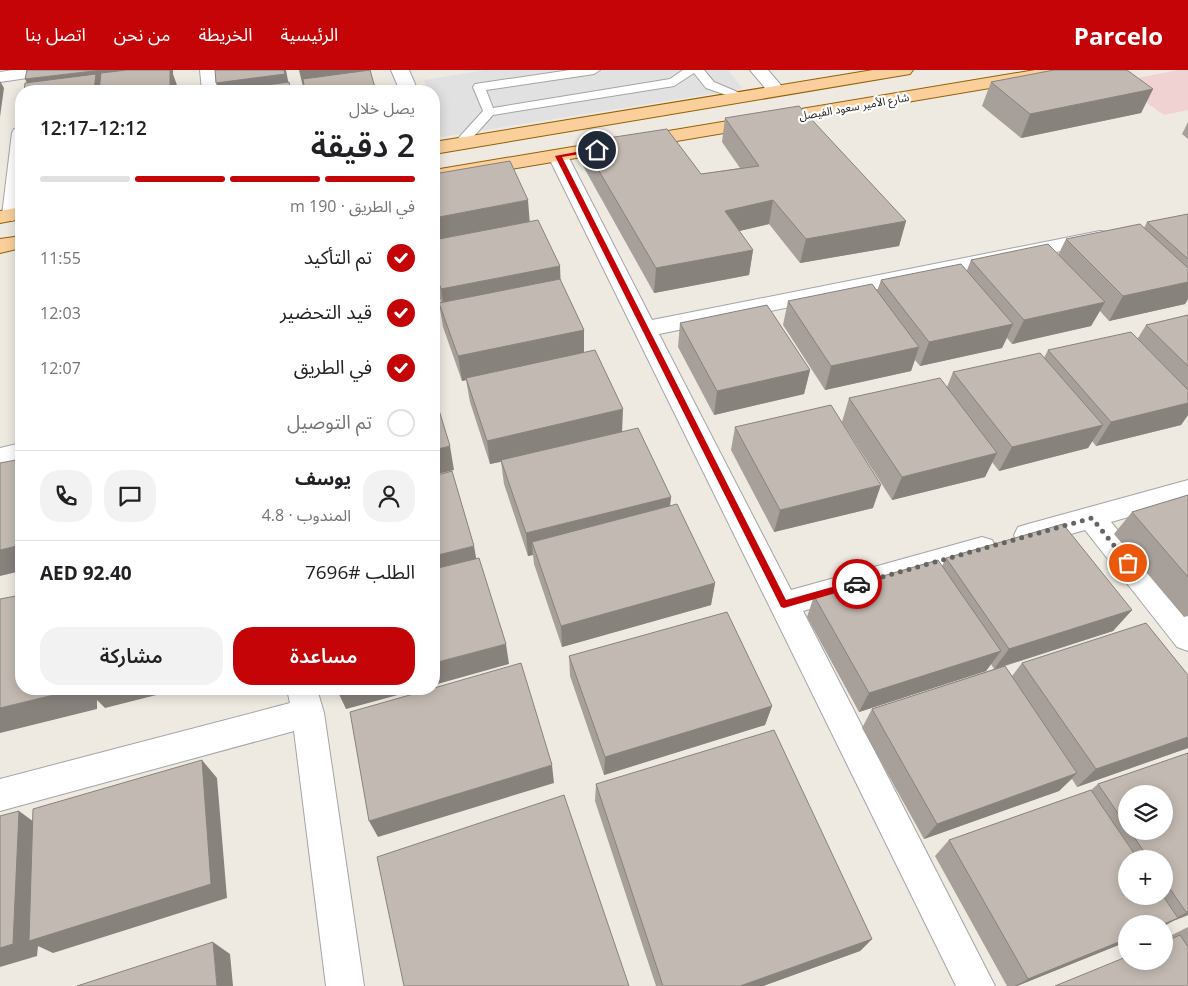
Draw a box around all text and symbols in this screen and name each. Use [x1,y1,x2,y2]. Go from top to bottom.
text: Parcelo [1074,19,1163,52]
text: اتصل بنا [25,22,86,46]
text: من نحن [114,22,171,46]
text: الخريطة [199,22,252,46]
text: الرئيسية [280,22,338,46]
street label: شارع الأمير سعود الفيصل [798,89,911,124]
text: يصل خلال [349,97,415,119]
text: 12:12–12:17 [40,115,147,141]
text: 2 دقيقة [311,123,415,166]
pin [576,129,618,171]
icon: home [583,136,611,164]
text: في الطريق · 190 m [290,195,415,217]
text: تم التأكيد [304,244,372,270]
icon: check [387,244,415,272]
text: 11:55 [40,247,81,269]
text: قيد التحضير [280,299,372,325]
icon: check [387,299,415,327]
text: 12:03 [40,302,81,324]
text: في الطريق [294,354,372,380]
icon: check [387,354,415,382]
text: 12:07 [40,357,81,379]
text: تم التوصيل [287,409,372,435]
text: يوسف [295,465,351,491]
button: phone [40,470,92,522]
button: chat [104,470,156,522]
button: person [363,470,415,522]
text: المندوب · 4.8 [262,504,351,526]
pin [1107,542,1149,584]
icon: bag [1114,549,1142,577]
text: الطلب #7696 [305,559,415,585]
courier [832,559,882,609]
text: AED 92.40 [40,560,132,586]
icon: car [843,570,871,598]
button: مشاركة [40,627,223,685]
button: مساعدة [233,627,415,685]
map controls [1118,785,1173,970]
button: layers [1118,785,1173,840]
button: + [1118,850,1173,905]
button: − [1118,915,1173,970]

